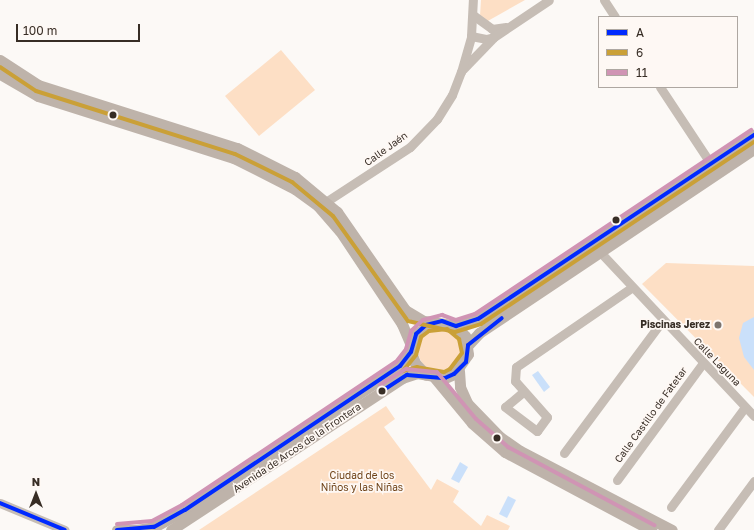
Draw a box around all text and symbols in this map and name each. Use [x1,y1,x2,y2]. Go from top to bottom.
scale bar [18,16,142,42]
legend [598,16,738,88]
text: 100 m [23,23,57,38]
text: A [636,25,644,40]
text: 6 [636,45,643,60]
text: 11 [636,65,648,80]
unlabelled marker [108,110,118,120]
street label: Calle Jaén [362,129,410,169]
unlabelled marker [611,215,621,225]
place label: Piscinas Jerez [640,319,710,331]
marker: Piscinas Jerez [713,320,723,330]
street label: Calle Laguna [691,335,743,389]
street label: Calle Castillo de Fatetar [612,365,690,465]
unlabelled marker [377,386,387,396]
street label: Avenida de Arcos de la Frontera [231,401,363,495]
unlabelled marker [492,433,502,443]
park label: Ciudad de los Niños y las Niñas [321,469,403,492]
north arrow [16,474,56,514]
text: N [32,475,40,488]

